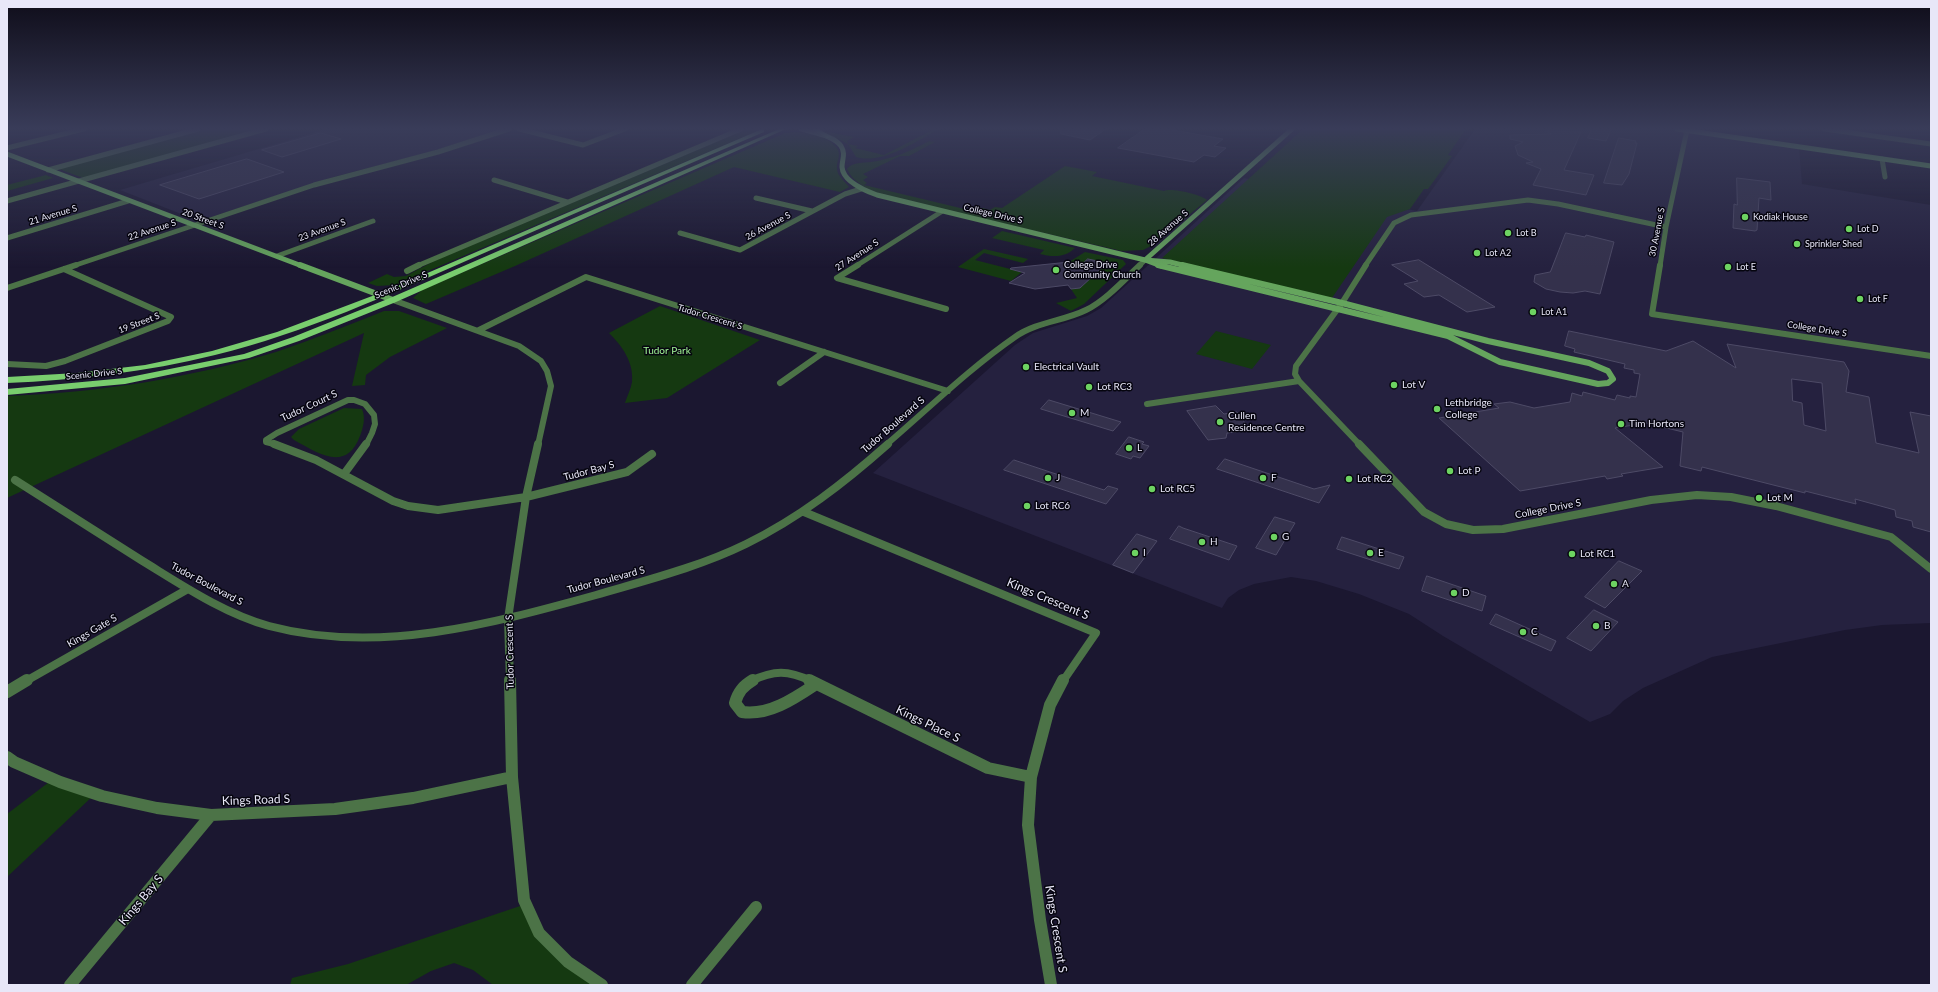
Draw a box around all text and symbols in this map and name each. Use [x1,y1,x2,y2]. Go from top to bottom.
street label: College Drive S [962,202,1024,226]
street label: 21 Avenue S [28,203,78,227]
street label: 20 Street S [181,206,225,232]
street label: 30 Avenue S [1647,207,1667,257]
street label: 28 Avenue S [1146,208,1190,248]
street label: 26 Avenue S [744,210,792,242]
marker: Kodiak House [1740,212,1750,222]
place label: Kodiak House [1753,212,1808,222]
street label: 23 Avenue S [297,216,347,244]
street label: 22 Avenue S [127,217,177,243]
marker: Lot D [1844,224,1854,234]
place label: Lot D [1857,224,1879,234]
marker: Lot B [1503,228,1513,238]
place label: Lot B [1516,228,1537,238]
street label: 27 Avenue S [833,237,881,273]
marker: Sprinkler Shed [1792,239,1802,249]
place label: Sprinkler Shed [1805,239,1862,249]
marker: Lot A2 [1472,248,1482,258]
place label: Lot A2 [1485,248,1511,258]
place label: College Drive Community Church [1064,260,1141,281]
marker: Lot E [1723,262,1733,272]
place label: Lot E [1736,262,1756,272]
marker: College Drive Community Church [1051,265,1061,275]
street label: Scenic Drive S [373,269,429,301]
marker: Lot F [1855,294,1865,304]
place label: Lot F [1868,294,1888,304]
street label: Tudor Crescent S [676,302,744,332]
marker: Lot A1 [1528,307,1538,317]
place label: Lot A1 [1541,307,1567,317]
street label: 19 Street S [117,310,161,336]
street label: College Drive S [1786,319,1848,339]
park label: Tudor Park [643,345,691,357]
place label: Electrical Vault [1034,361,1099,373]
marker: Electrical Vault [1021,362,1031,372]
street label: Scenic Drive S [65,366,123,382]
place label: Lot V [1402,379,1425,391]
marker: Lot V [1389,380,1399,390]
place label: Lot RC3 [1097,381,1132,393]
marker: Lot RC3 [1084,382,1094,392]
street label: Tudor Court S [279,388,339,424]
street label: Tudor Boulevard S [859,394,927,456]
place label: Lethbridge College [1445,397,1492,420]
marker: Lethbridge College [1432,404,1442,414]
place label: M [1080,407,1089,419]
marker: M [1067,408,1077,418]
place label: Cullen Residence Centre [1228,410,1305,434]
marker: Cullen Residence Centre [1215,417,1225,427]
place label: Tim Hortons [1629,418,1684,430]
marker: Tim Hortons [1616,419,1626,429]
place label: L [1137,442,1142,454]
marker: L [1124,443,1134,453]
street label: Tudor Bay S [562,458,616,484]
place label: Lot P [1458,465,1480,477]
marker: Lot P [1445,466,1455,476]
place label: J [1056,472,1060,484]
place label: F [1271,472,1277,484]
marker: J [1043,473,1053,483]
marker: F [1258,473,1268,483]
place label: Lot RC2 [1357,473,1392,485]
marker: Lot RC2 [1344,474,1354,484]
place label: Lot RC5 [1160,483,1195,495]
marker: Lot RC5 [1147,484,1157,494]
place label: Lot M [1767,492,1793,504]
marker: Lot M [1754,493,1764,503]
street label: College Drive S [1514,497,1582,521]
place label: Lot RC6 [1035,500,1070,512]
marker: Lot RC6 [1022,501,1032,511]
place label: G [1282,531,1289,543]
marker: G [1269,532,1279,542]
place label: H [1210,536,1218,548]
marker: H [1197,537,1207,547]
place label: I [1143,547,1146,559]
place label: E [1378,547,1384,559]
marker: I [1130,548,1140,558]
marker: E [1365,548,1375,558]
place label: Lot RC1 [1580,548,1615,560]
marker: Lot RC1 [1567,549,1577,559]
street label: Tudor Boulevard S [169,560,245,608]
street label: Tudor Boulevard S [566,564,646,596]
street label: Kings Crescent S [1005,575,1091,623]
place label: A [1622,578,1629,590]
marker: A [1609,579,1619,589]
place label: D [1462,587,1470,599]
marker: D [1449,588,1459,598]
street label: Kings Gate S [65,612,119,650]
street label: Tudor Crescent S [503,615,517,689]
place label: B [1604,620,1610,632]
marker: B [1591,621,1601,631]
place label: C [1531,626,1538,638]
marker: C [1518,627,1528,637]
street label: Kings Place S [894,702,962,746]
street label: Kings Road S [222,792,290,808]
street label: Kings Bay S [116,872,166,928]
street label: Kings Crescent S [1042,884,1070,974]

